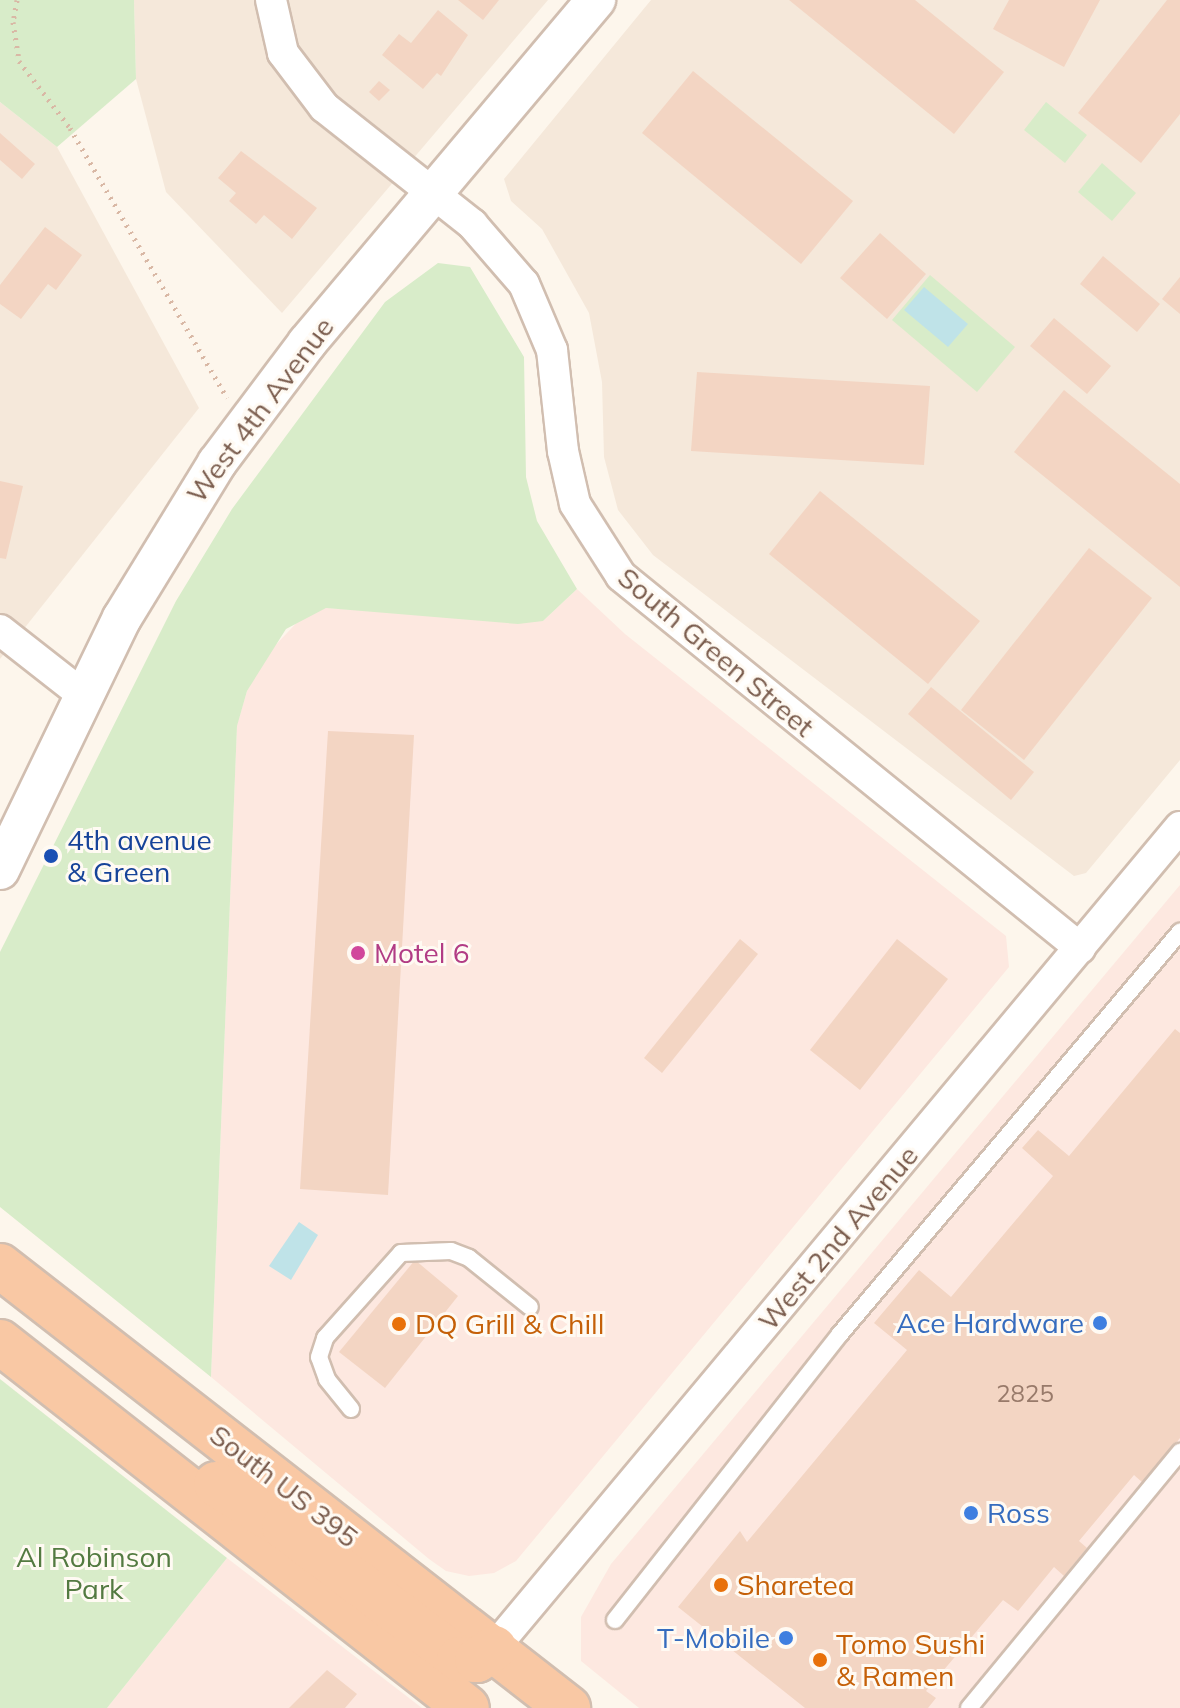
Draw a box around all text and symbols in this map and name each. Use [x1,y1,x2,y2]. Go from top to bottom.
street label: West 4th Avenue [179,311,341,509]
street label: South Green Street [611,560,821,744]
place label: 4th avenue & Green [67,823,212,889]
marker: 4th avenue & Green [42,847,60,865]
place label: Motel 6 [374,936,470,970]
marker: Motel 6 [349,944,367,962]
street label: West 2nd Avenue [751,1139,925,1337]
place label: Ace Hardware [896,1306,1084,1340]
place label: DQ Grill & Chill [415,1307,604,1341]
marker: Ace Hardware [1091,1314,1109,1332]
marker: DQ Grill & Chill [390,1315,408,1333]
house number: 2825 [996,1380,1054,1408]
street label: South US 395 [203,1418,365,1554]
place label: Ross [987,1496,1050,1530]
marker: Ross [962,1504,980,1522]
park label: Al Robinson Park [16,1540,172,1606]
place label: Sharetea [737,1568,855,1602]
marker: Sharetea [712,1576,730,1594]
place label: T-Mobile [657,1621,770,1655]
place label: Tomo Sushi & Ramen [836,1627,985,1693]
marker: T-Mobile [777,1629,795,1647]
marker: Tomo Sushi & Ramen [811,1651,829,1669]

